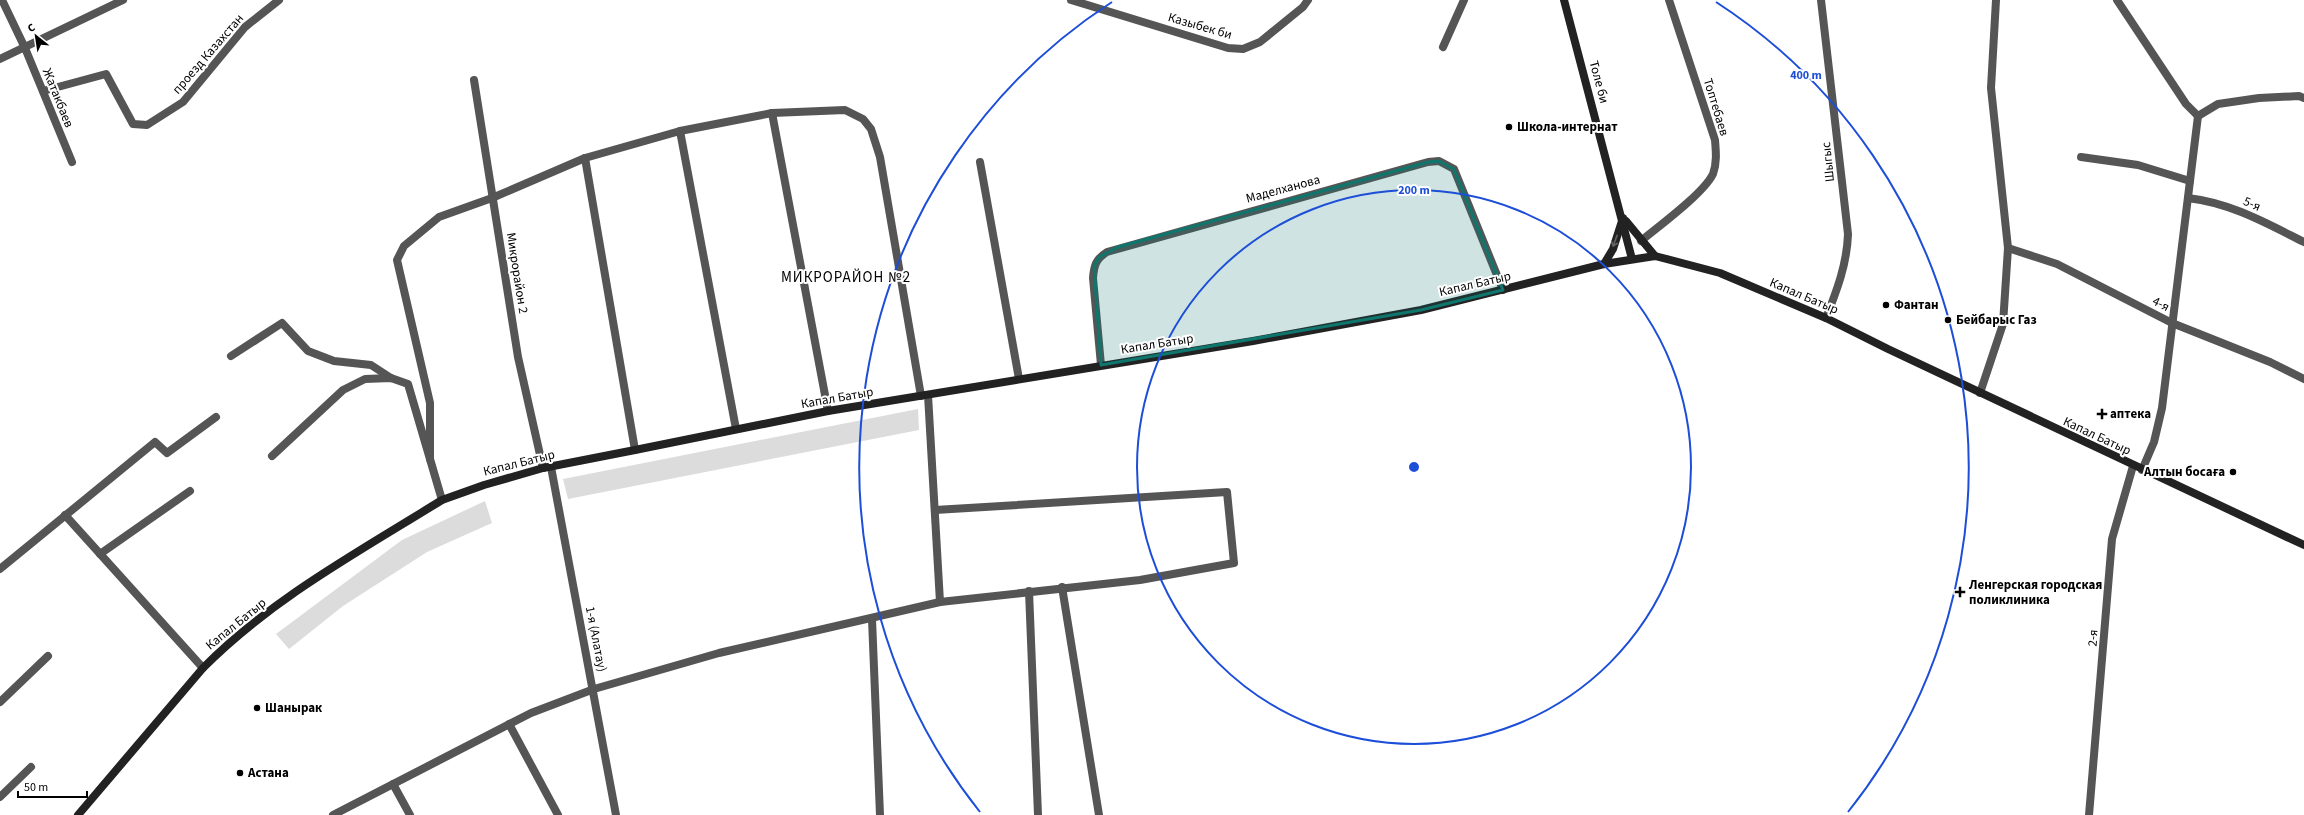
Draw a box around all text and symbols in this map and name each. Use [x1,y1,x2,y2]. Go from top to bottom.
street label: Казыбек би [1166,8,1234,44]
street label: проезд Казахстан [168,10,248,98]
north arrow [16,16,56,56]
text: С [25,19,38,36]
street label: Толе би [1585,59,1613,105]
street label: Жатакбаев [38,66,78,131]
text: 400 m [1790,67,1822,84]
street label: Топтебаев [1699,76,1733,138]
place label: Школа-интернат [1517,118,1618,136]
marker: Школа-интернат [1504,122,1514,132]
street label: Шыгыс [1817,141,1839,183]
street label: Маделханова [1244,170,1322,208]
text: 200 m [1398,182,1430,199]
street label: 5-я [2241,192,2263,216]
street label: Микрорайон 2 [502,231,532,315]
one-way arrow [1611,235,1619,247]
district label: МИКРОРАЙОН №2 [781,267,911,288]
street label: Капал Батыр [1437,267,1513,301]
street label: Капал Батыр [1767,273,1841,319]
street label: 4-я [2149,292,2173,316]
place label: Фантан [1894,296,1939,314]
marker: Фантан [1881,300,1891,310]
place label: Бейбарыс Газ [1956,311,2037,329]
marker: Бейбарыс Газ [1943,315,1953,325]
street label: Капал Батыр [1119,329,1195,359]
street label: Капал Батыр [799,383,875,413]
place label: аптека [2110,405,2151,423]
marker: аптека [2097,409,2107,419]
street label: Капал Батыр [2060,412,2134,460]
street label: Капал Батыр [481,445,557,481]
centre of rings [1407,460,1421,474]
place label: Алтын босаға [2143,463,2225,481]
marker: Алтын босаға [2228,467,2238,477]
place label: Ленгерская городская поликлиника [1968,576,2102,609]
marker: Ленгерская городская поликлиника [1954,586,1966,598]
street label: Капал Батыр [202,594,270,654]
street label: 1-я (Алатау) [581,605,611,673]
street label: 2-я [2083,629,2103,647]
place label: Шанырак [265,699,323,717]
marker: Шанырак [252,703,262,713]
place label: Астана [247,764,289,782]
marker: Астана [235,768,245,778]
scale bar [18,773,87,799]
text: 50 m [24,779,48,796]

